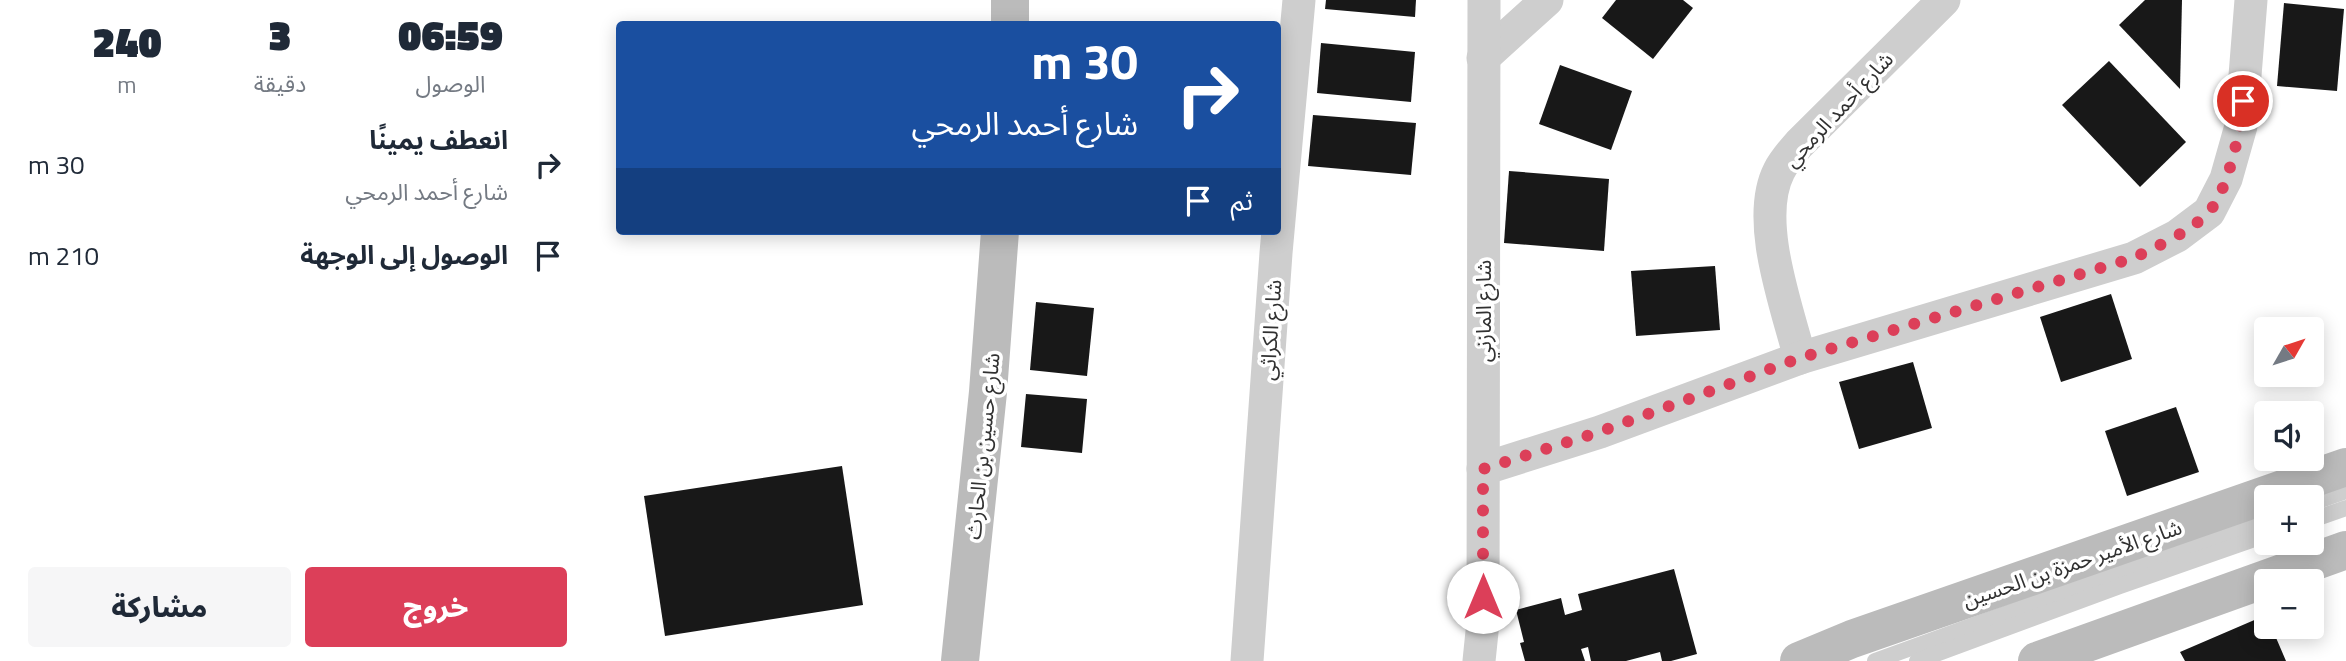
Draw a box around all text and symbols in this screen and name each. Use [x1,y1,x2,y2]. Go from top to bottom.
text: 3 [268,2,291,66]
text: 06:59 [398,2,503,66]
text: 240 [92,9,162,73]
text: 30 m [1031,23,1138,98]
street label: شارع أحمد الرمحي [1776,44,1901,175]
icon: right [1162,49,1253,140]
text: دقيقة [254,66,306,101]
text: الوصول [416,66,486,101]
text: m [117,67,136,102]
pin [2213,71,2273,131]
icon: arrive [2224,82,2262,120]
text: شارع أحمد الرمحي [912,99,1138,147]
text: انعطف يمينًا [369,120,508,159]
text: 30 m [28,145,85,184]
icon: right [529,146,567,184]
text: شارع أحمد الرمحي [345,174,508,209]
text: ثم [1231,181,1253,220]
icon: arrive [1179,182,1217,220]
text: الوصول إلى الوجهة [300,235,508,274]
text: 210 m [28,236,99,275]
icon: arrive [529,237,567,275]
street label: شارع المازني [1467,260,1500,362]
street label: شارع الكراثي [1251,278,1290,382]
north arrow [2254,317,2324,387]
map controls [2254,317,2324,639]
street label: شارع حسين بن الحارث [956,351,1008,541]
button: sound [2254,401,2324,471]
button: + [2254,485,2324,555]
street label: شارع الأمير حمزة بن الحسين [1958,510,2186,616]
position arrow [1446,560,1520,634]
button: مشاركة [28,567,291,647]
button: خروج [305,567,567,647]
button: − [2254,569,2324,639]

